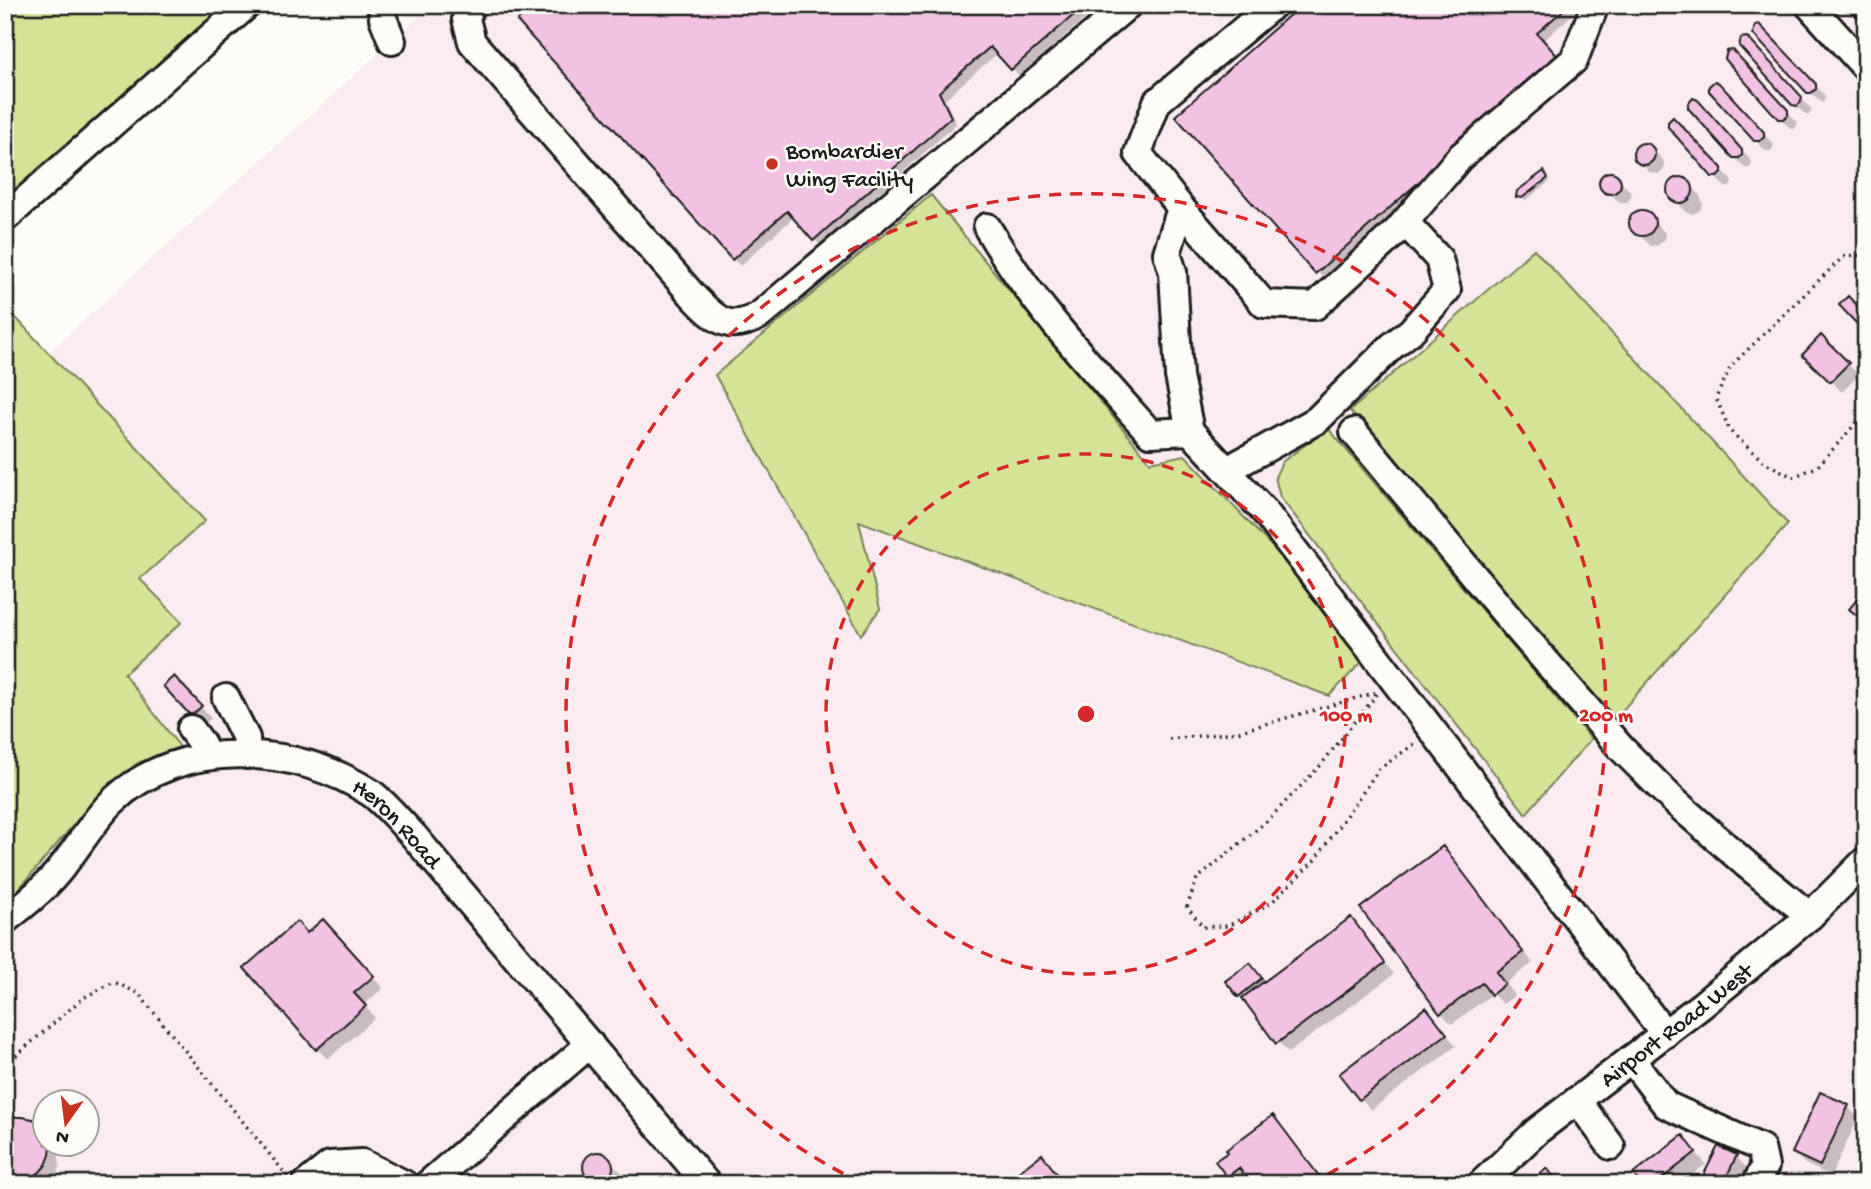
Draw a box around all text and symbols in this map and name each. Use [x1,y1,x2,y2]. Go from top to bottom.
place label: Bombardier Wing Facility [785,139,914,196]
marker: Bombardier Wing Facility [764,156,780,172]
centre of rings [1074,702,1098,726]
text: 100 m [1319,705,1372,730]
text: 200 m [1579,705,1633,730]
street label: Heron Road [346,774,447,877]
street label: Airport Road West [1596,957,1762,1096]
north arrow [32,1088,102,1158]
text: N [54,1123,72,1149]

